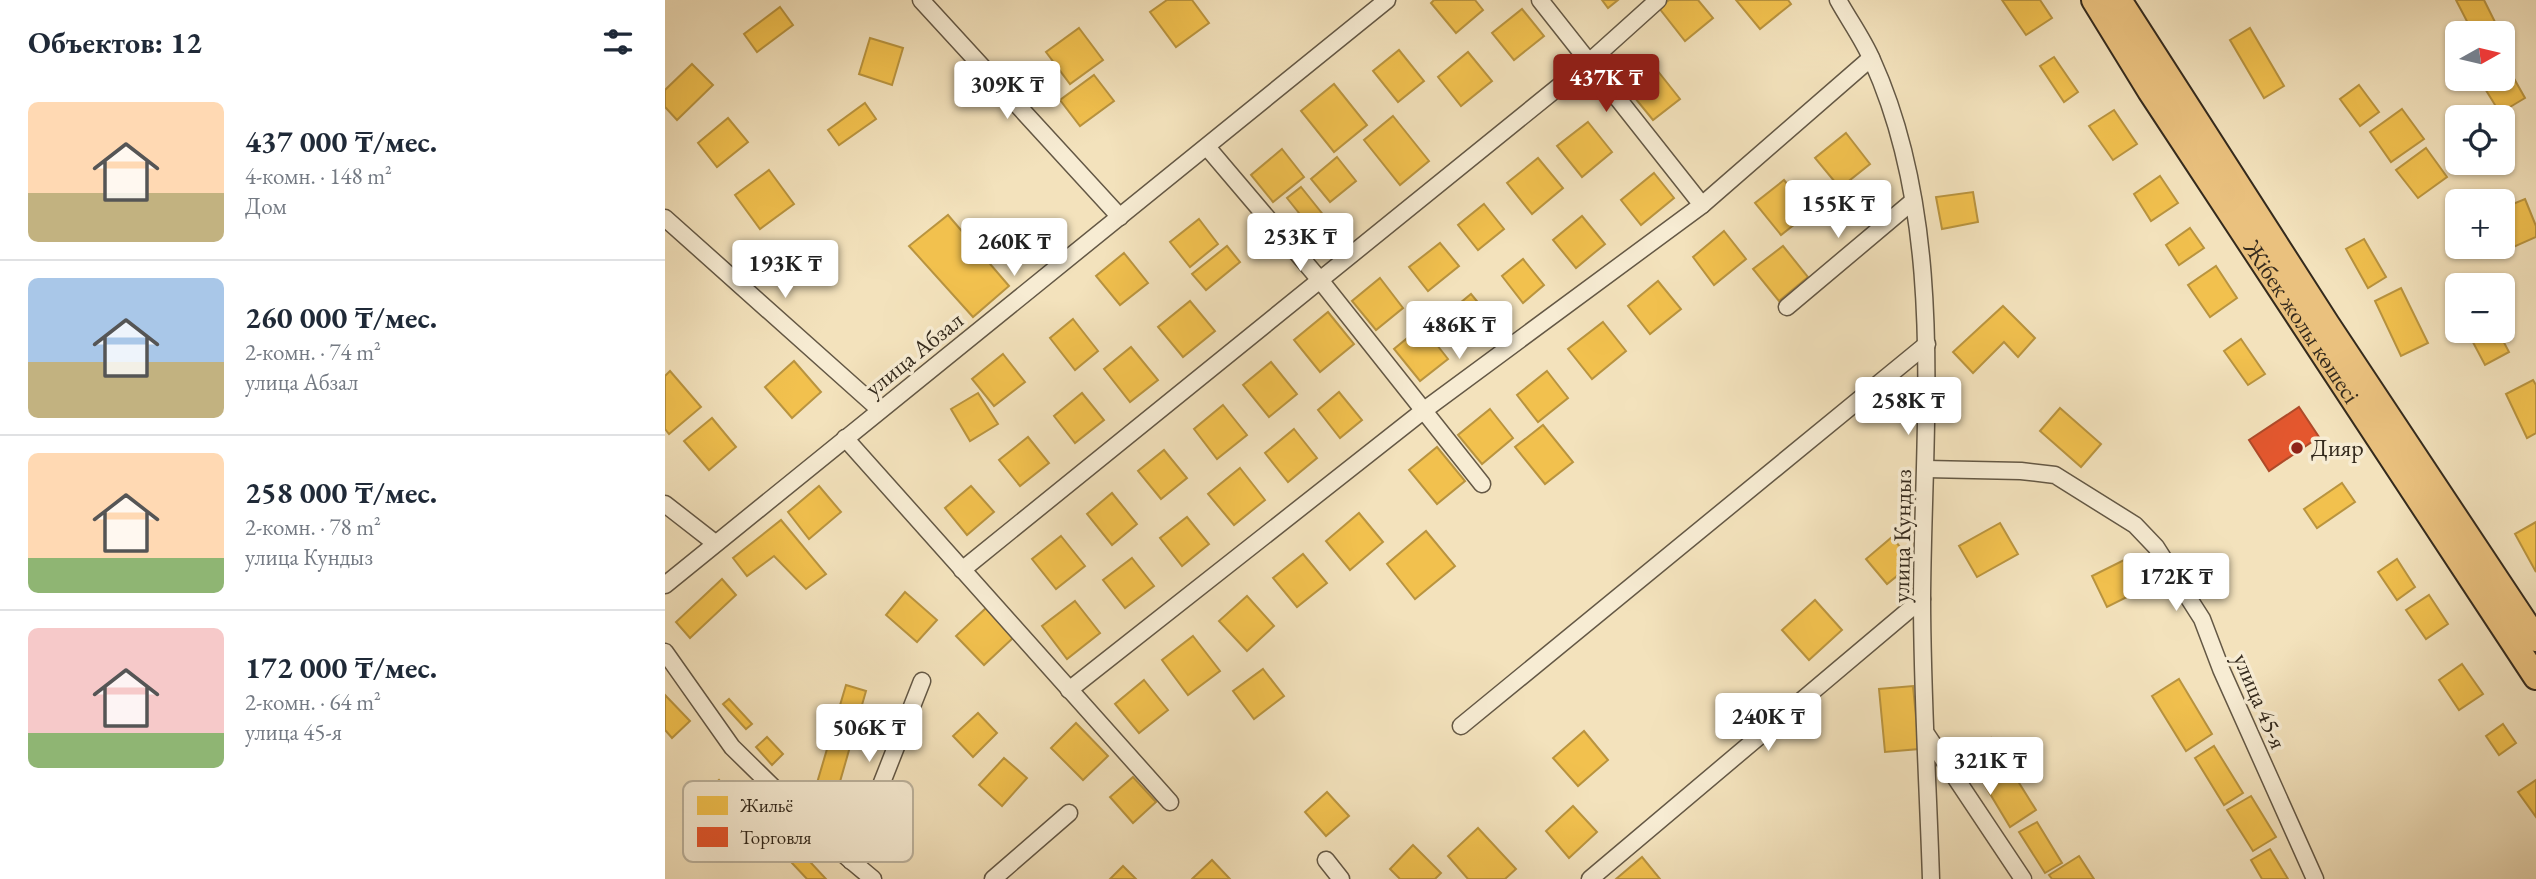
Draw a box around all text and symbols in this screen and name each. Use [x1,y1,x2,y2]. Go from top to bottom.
north arrow [2445,21,2515,91]
map controls [2445,21,2515,343]
text: Объектов: 12 [28,23,202,62]
icon: filters [599,23,637,61]
pin: 437K ₸ [1549,54,1663,114]
pin: 309K ₸ [950,61,1064,121]
text: 437K ₸ [1569,62,1643,92]
text: 309K ₸ [970,69,1044,99]
button: locate [2445,105,2515,175]
text: 437 000 ₸/мес. [245,122,437,161]
icon: home [84,130,168,214]
text: 4-комн. · 148 m² [245,161,392,191]
pin: 155K ₸ [1781,180,1895,240]
text: 155K ₸ [1801,188,1875,218]
button: + [2445,189,2515,259]
text: Дом [245,191,287,221]
pin: 253K ₸ [1243,214,1357,273]
pin: 260K ₸ [957,218,1071,278]
text: 253K ₸ [1263,221,1337,251]
text: 260K ₸ [977,226,1051,256]
street label: Жібек жолы көшесі [2237,233,2367,409]
pin: 193K ₸ [728,240,842,300]
text: 193K ₸ [748,248,822,278]
button: − [2445,273,2515,343]
text: 260 000 ₸/мес. [245,298,437,337]
pin: 486K ₸ [1402,302,1516,361]
street label: улица Абзал [858,304,969,403]
icon: home [84,306,168,390]
text: 486K ₸ [1422,309,1496,339]
text: 2-комн. · 74 m² [245,337,381,367]
text: улица Абзал [245,367,358,397]
pin: 258K ₸ [1851,378,1965,437]
text: 258K ₸ [1871,385,1945,415]
place label: Дияр [2311,432,2364,463]
marker: Дияр [2289,440,2305,456]
street label: улица Кундыз [1885,469,1918,603]
text: 258 000 ₸/мес. [245,473,437,512]
icon: home [84,481,168,565]
text: 2-комн. · 78 m² [245,512,381,542]
text: улица Кундыз [245,542,373,572]
pin: 172K ₸ [2119,554,2233,613]
text: 172K ₸ [2139,561,2213,591]
text: 172 000 ₸/мес. [245,648,437,687]
street label: улица 45-я [2226,648,2295,754]
icon: home [84,656,168,740]
text: 2-комн. · 64 m² [245,687,381,717]
pin: 240K ₸ [1711,694,1825,753]
text: 240K ₸ [1731,701,1805,731]
pin: 506K ₸ [812,704,926,764]
text: 506K ₸ [832,712,906,742]
text: улица 45-я [245,717,342,747]
pin: 321K ₸ [1933,738,2047,797]
text: 321K ₸ [1953,745,2027,775]
legend [683,781,913,862]
text: Жильё [739,793,793,818]
text: Торговля [740,825,812,850]

